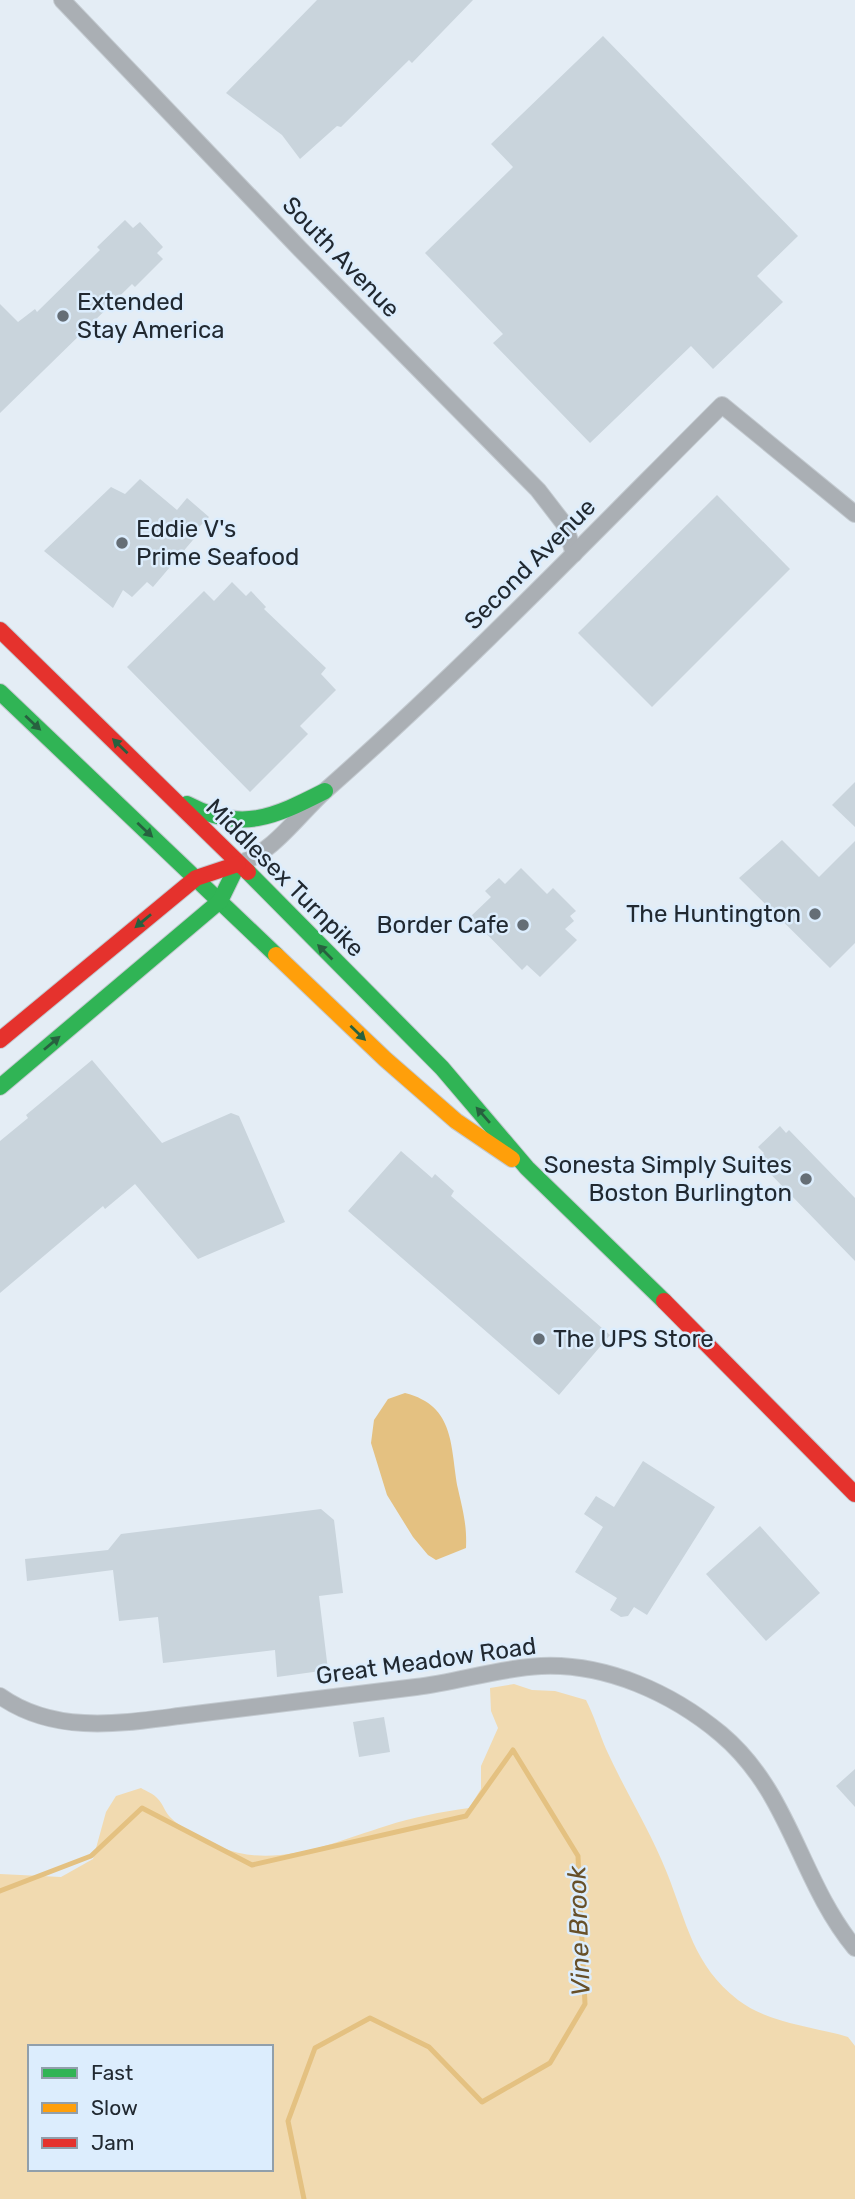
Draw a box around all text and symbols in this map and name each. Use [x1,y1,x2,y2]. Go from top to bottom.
street label: South Avenue [277,191,405,323]
place label: Extended Stay America [77,288,224,344]
marker: Extended Stay America [55,308,71,324]
street label: Second Avenue [459,493,601,635]
place label: Eddie V's Prime Seafood [136,515,299,571]
marker: Eddie V's Prime Seafood [114,535,130,551]
one-way arrow [24,715,41,731]
one-way arrow [112,738,129,754]
street label: Middlesex Turnpike [200,793,370,963]
one-way arrow [136,821,153,837]
place label: The Huntington [626,900,801,928]
marker: The Huntington [807,906,823,922]
place label: Border Cafe [377,911,509,939]
one-way arrow [135,913,152,928]
marker: Border Cafe [515,917,531,933]
one-way arrow [317,943,334,960]
one-way arrow [349,1025,366,1042]
one-way arrow [43,1035,61,1051]
one-way arrow [475,1106,491,1124]
place label: Sonesta Simply Suites Boston Burlington [544,1151,792,1207]
marker: Sonesta Simply Suites Boston Burlington [798,1171,814,1187]
place label: The UPS Store [553,1325,714,1353]
marker: The UPS Store [531,1331,547,1347]
street label: Great Meadow Road [314,1632,538,1690]
water label: Vine Brook [561,1865,597,1997]
legend [28,2045,273,2171]
text: Fast [91,2060,133,2085]
text: Slow [91,2095,138,2120]
text: Jam [91,2130,135,2155]

